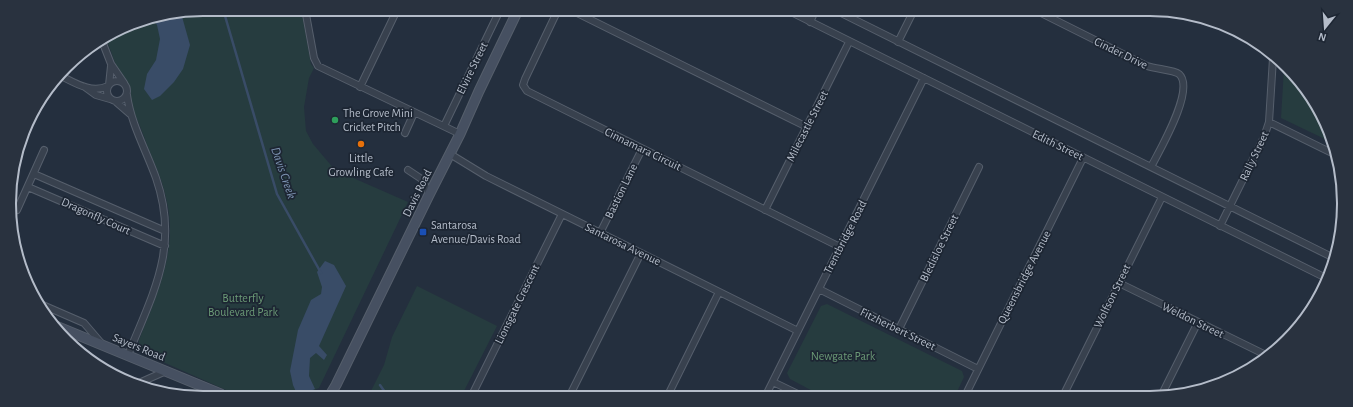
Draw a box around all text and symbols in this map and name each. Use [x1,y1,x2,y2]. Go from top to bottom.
north arrow [1305,8,1345,48]
text: N [1317,31,1327,43]
street label: Cinder Drive [1092,35,1150,71]
street label: Elvire Street [454,40,490,96]
street label: Milecastle Street [784,88,830,163]
place label: The Grove Mini Cricket Pitch [343,107,413,133]
marker: The Grove Mini Cricket Pitch [330,115,340,125]
street label: Cinnamara Circuit [603,125,683,173]
street label: Edith Street [1031,128,1085,162]
street label: Rally Street [1237,129,1272,183]
marker: Little Growling Cafe [356,139,366,149]
water label: Davis Creek [268,145,298,201]
place label: Little Growling Cafe [328,152,394,178]
street label: Bastion Lane [603,162,639,220]
street label: Davis Road [400,167,434,219]
street label: Dragonfly Court [59,195,133,238]
street label: Trentbridge Road [821,198,869,276]
street label: Bledisloe Street [918,212,960,283]
place label: Santarosa Avenue/Davis Road [431,219,521,245]
street label: Santarosa Avenue [583,220,663,268]
marker: Santarosa Avenue/Davis Road [418,227,428,237]
street label: Queensbridge Avenue [995,228,1054,326]
street label: Lionsgate Crescent [493,262,541,346]
street label: Wolfson Street [1091,262,1133,330]
park label: Butterfly Boulevard Park [208,292,278,318]
street label: Weldon Street [1160,300,1226,340]
street label: Fitzherbert Street [858,306,938,352]
street label: Sayers Road [111,331,167,364]
park label: Newgate Park [811,350,876,362]

